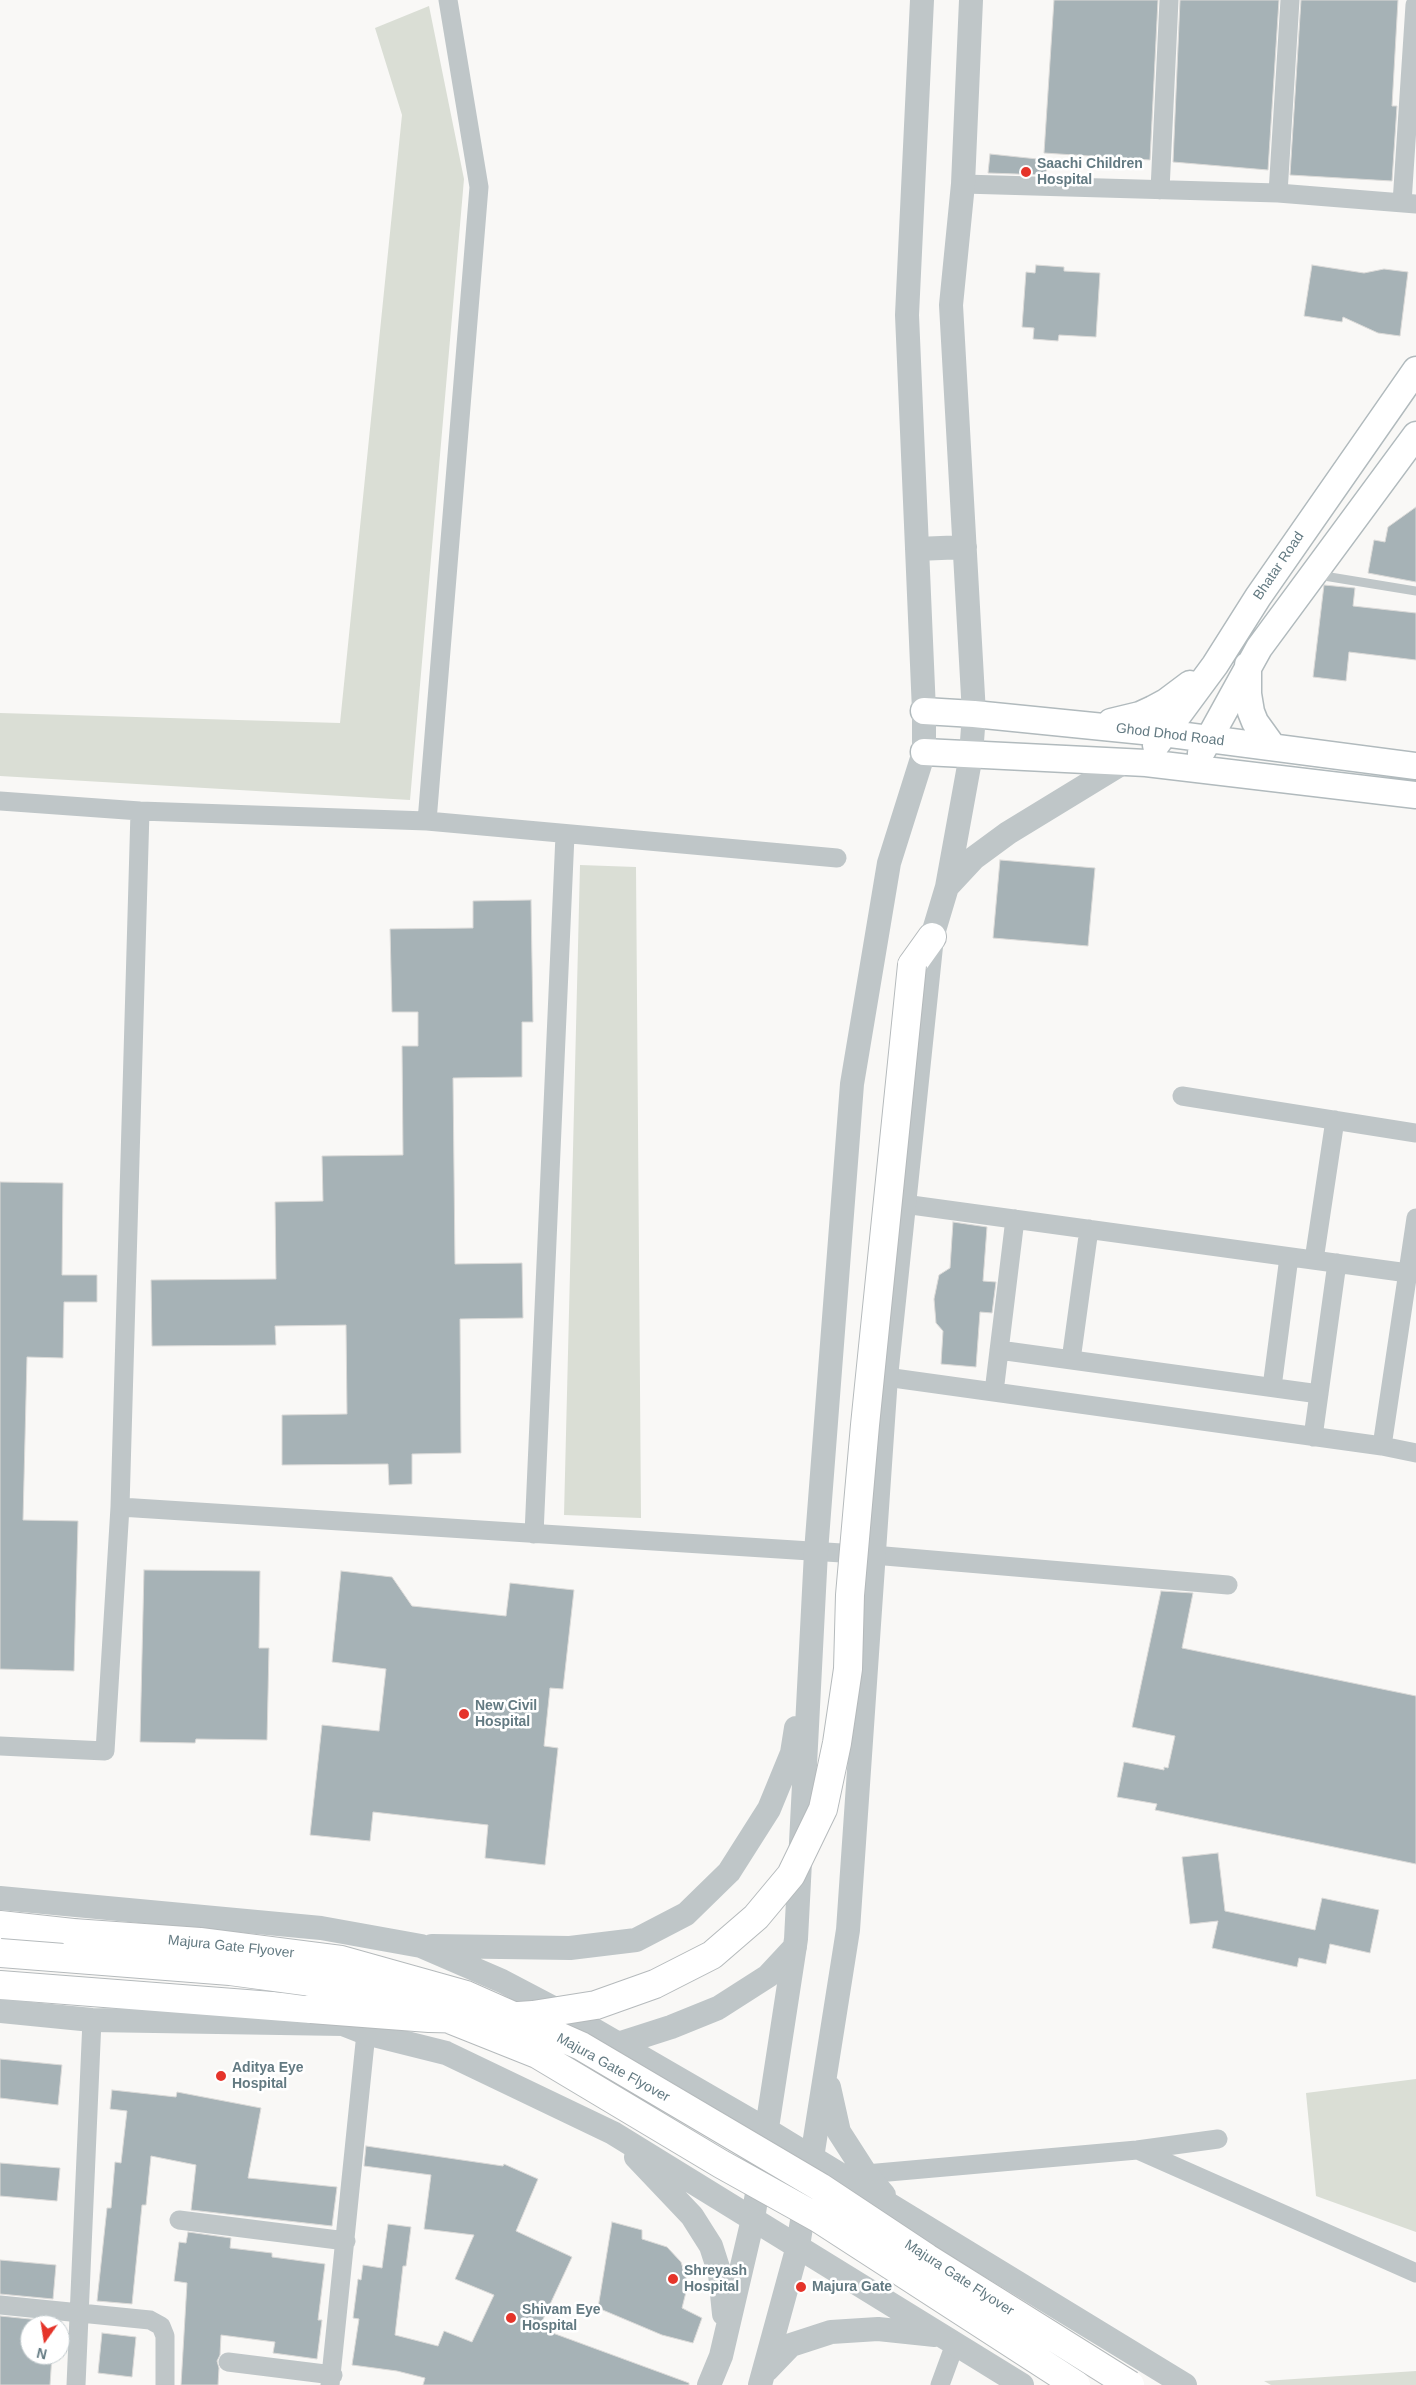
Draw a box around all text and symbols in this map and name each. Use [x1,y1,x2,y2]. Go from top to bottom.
place label: Saachi Children Hospital [1037,156,1143,188]
marker: Saachi Children Hospital [1019,165,1033,179]
street label: Bhatar Road [1250,529,1308,603]
street label: Ghod Dhod Road [1115,720,1225,750]
place label: New Civil Hospital [475,1698,537,1730]
marker: New Civil Hospital [457,1707,471,1721]
street label: Majura Gate Flyover [167,1932,295,1962]
street label: Majura Gate Flyover [553,2030,673,2106]
place label: Aditya Eye Hospital [232,2060,304,2092]
marker: Aditya Eye Hospital [214,2069,228,2083]
street label: Majura Gate Flyover [901,2236,1017,2320]
place label: Shreyash Hospital [684,2263,747,2296]
marker: Shreyash Hospital [666,2272,680,2286]
place label: Majura Gate [812,2279,892,2295]
marker: Majura Gate [794,2280,808,2294]
place label: Shivam Eye Hospital [522,2302,601,2334]
marker: Shivam Eye Hospital [504,2311,518,2325]
north arrow [20,2315,70,2365]
text: N [35,2345,49,2363]

